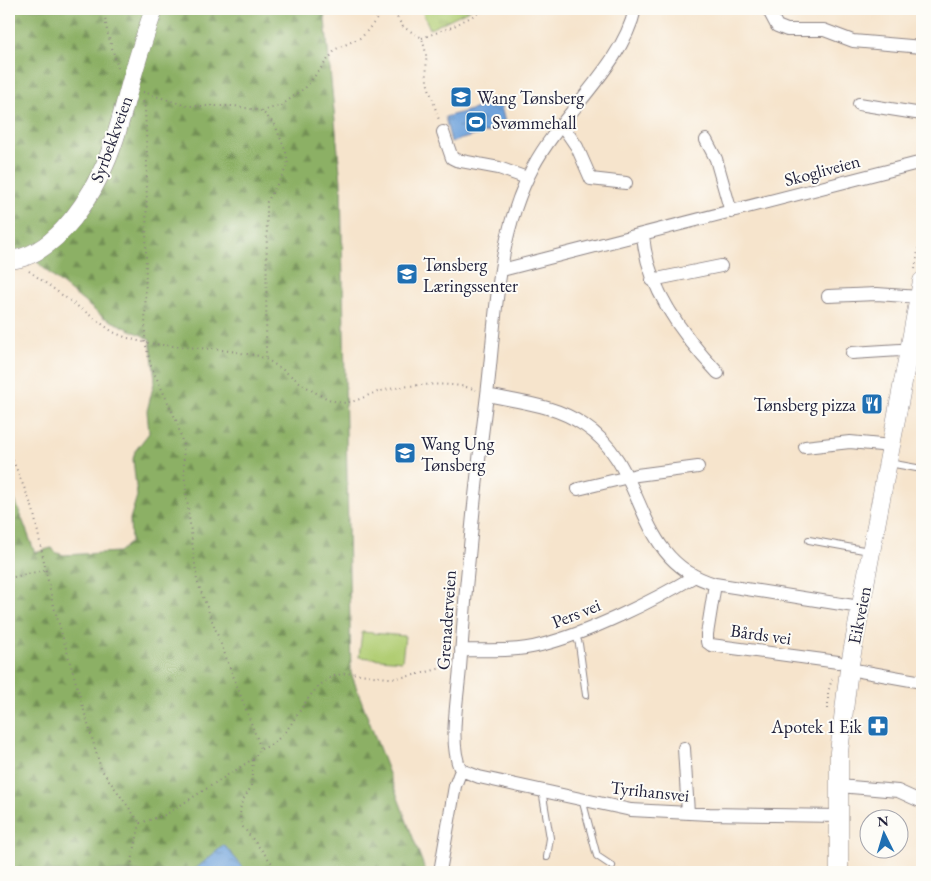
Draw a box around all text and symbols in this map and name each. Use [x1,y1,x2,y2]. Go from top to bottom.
school or university icon: Wang Tønsberg [449,85,473,109]
place label: Wang Tønsberg [477,86,584,109]
street label: Syrbekkveien [85,92,138,186]
sports icon: Svømmehall [464,110,488,134]
place label: Svømmehall [492,111,577,134]
street label: Skogliveien [782,149,863,191]
place label: Tønsberg Læringssenter [423,253,518,297]
school or university icon: Tønsberg Læringssenter [395,262,419,286]
restaurant icon: Tønsberg pizza [860,392,884,416]
place label: Tønsberg pizza [754,393,857,416]
place label: Wang Ung Tønsberg [421,432,495,476]
school or university icon: Wang Ung Tønsberg [393,441,417,465]
street label: Grenaderveien [431,569,461,671]
street label: Eikveien [842,584,876,646]
street label: Pers vei [548,593,604,633]
street label: Bårds vei [729,618,793,650]
pharmacy icon: Apotek 1 Eik [866,714,890,738]
place label: Apotek 1 Eik [770,715,863,738]
street label: Tyrihansvei [609,775,691,807]
north arrow [858,808,908,858]
text: N [876,812,890,831]

